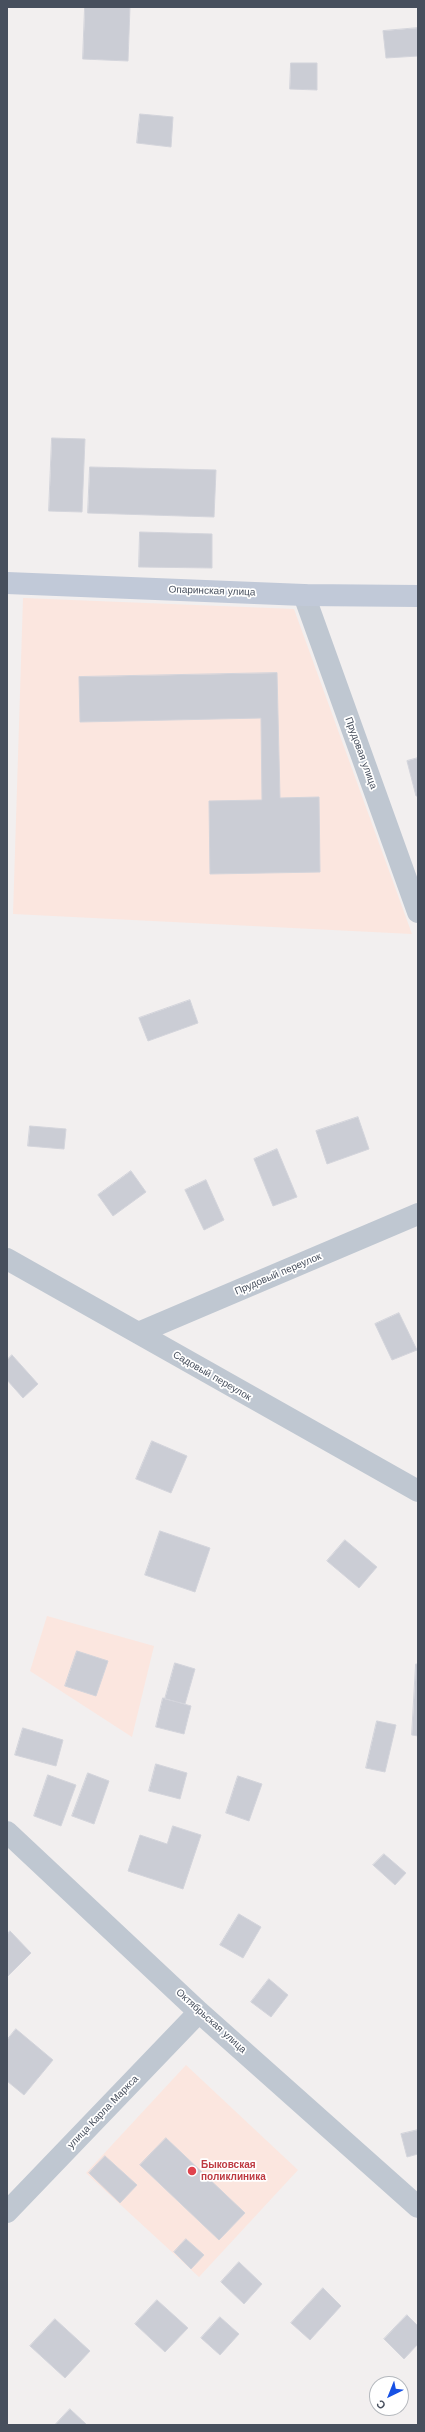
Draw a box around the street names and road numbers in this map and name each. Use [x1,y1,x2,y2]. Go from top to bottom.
street label: Опаринская улица [168,583,256,599]
street label: Прудовая улица [342,715,380,791]
street label: Прудовый переулок [233,1250,323,1298]
street label: Садовый переулок [171,1349,253,1403]
street label: Октябрьская улица [173,1986,249,2056]
street label: улица Карла Маркса [65,2073,141,2151]

